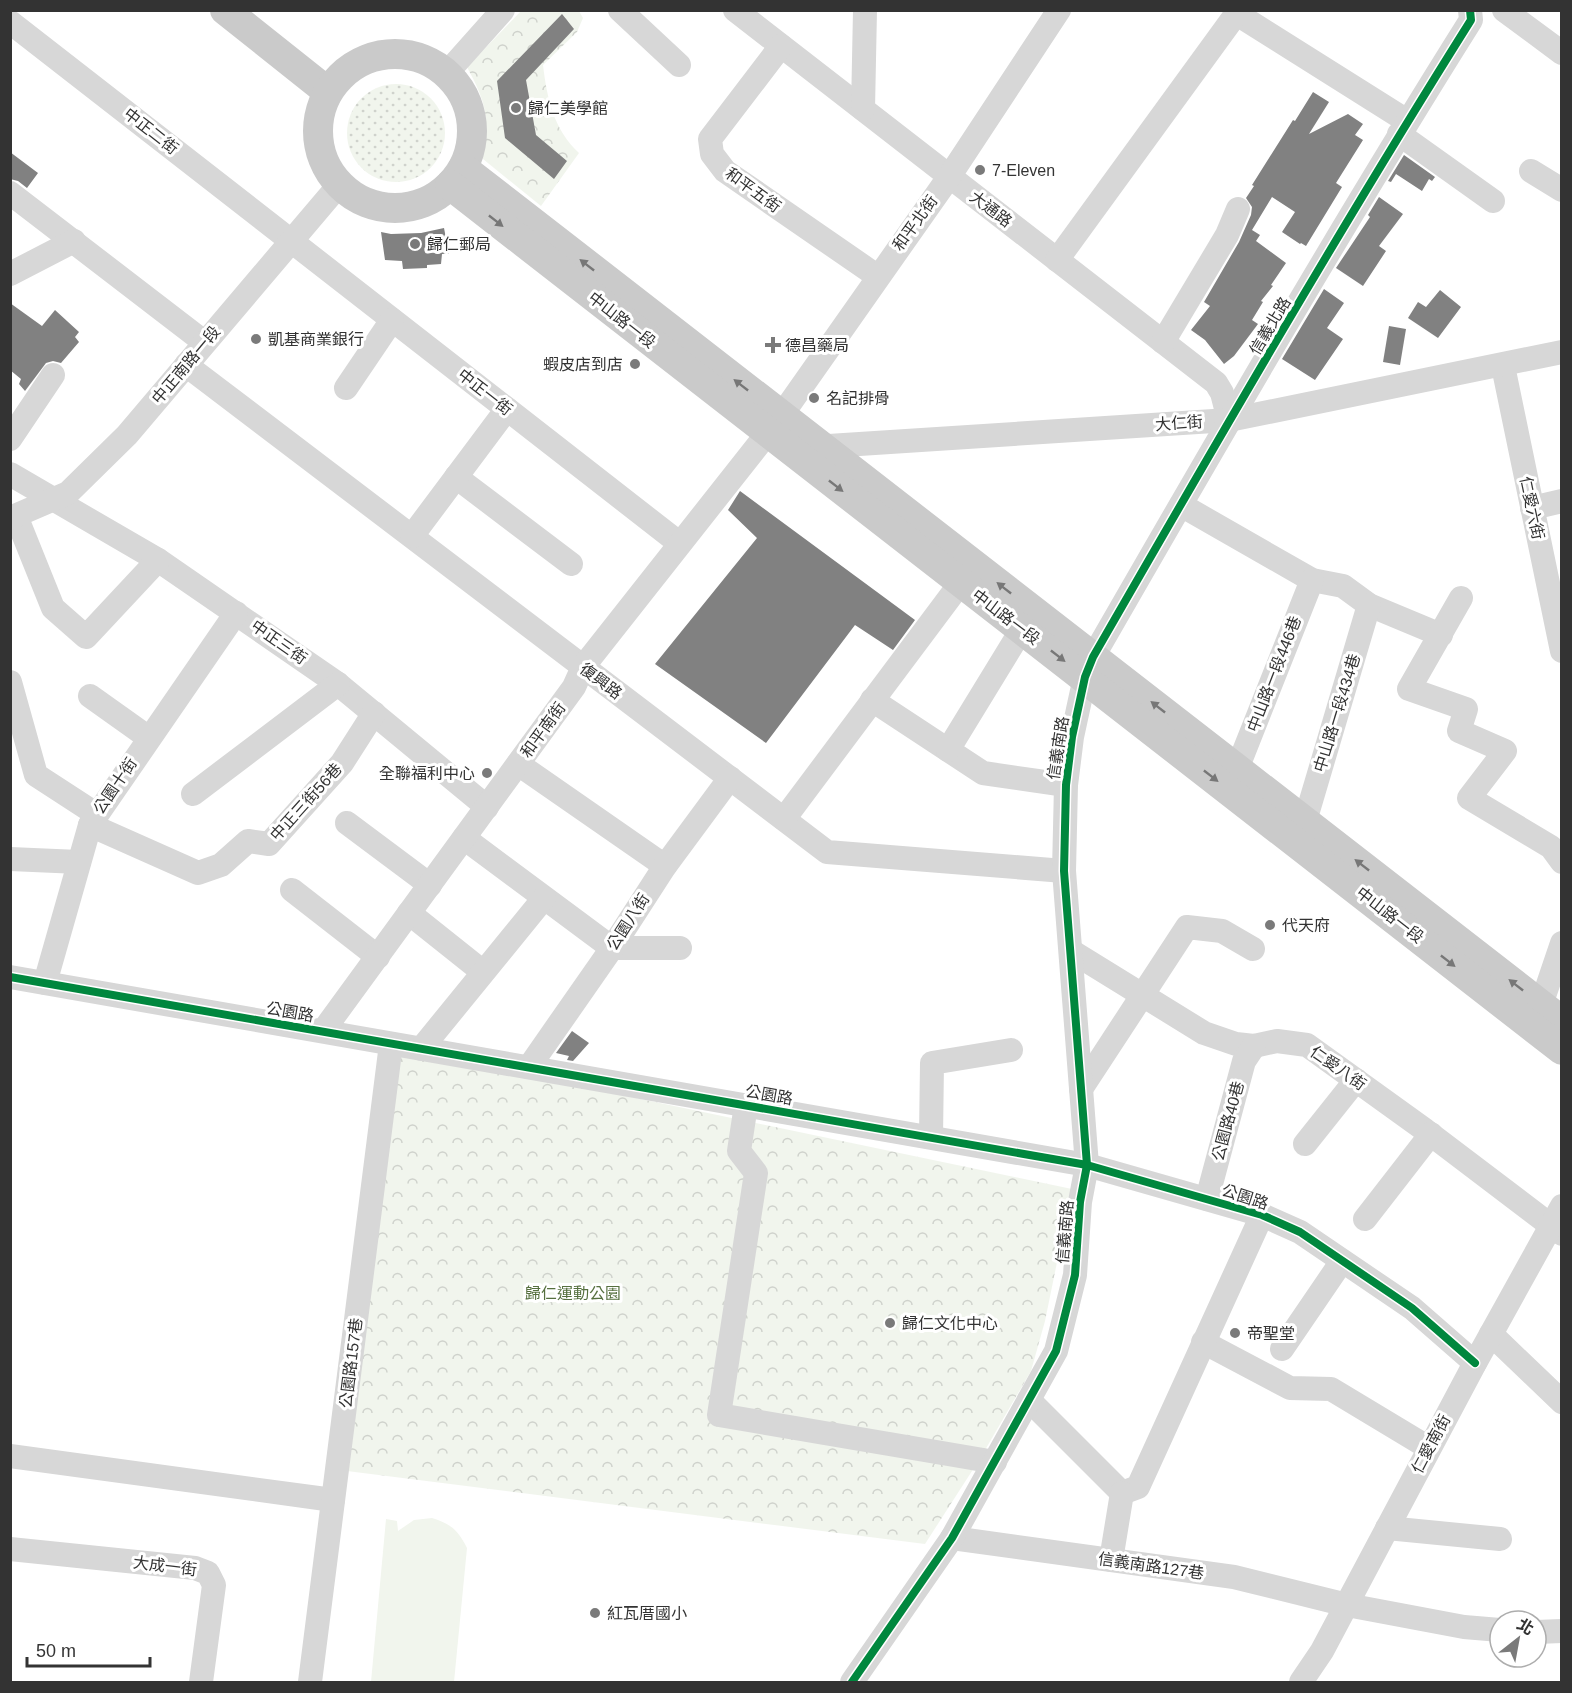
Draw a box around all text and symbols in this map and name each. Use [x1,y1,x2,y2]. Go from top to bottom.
place label: 歸仁美學館 [528,100,608,117]
marker: 歸仁美學館 [509,101,523,115]
street label: 中正二街 [121,105,181,157]
place label: 7-Eleven [992,162,1055,179]
marker: 7-Eleven [973,163,987,177]
street label: 和平五街 [722,164,784,216]
street label: 大通路 [967,188,1015,230]
street label: 和平北街 [889,192,941,254]
one-way arrow [488,215,504,228]
place label: 歸仁郵局 [427,236,491,253]
marker: 歸仁郵局 [408,237,422,251]
one-way arrow [580,259,596,271]
street label: 中山路一段 [585,289,659,351]
street label: 信義北路 [1246,294,1294,358]
street label: 中正南路一段 [149,323,223,407]
place label: 凱基商業銀行 [268,331,364,348]
marker: 凱基商業銀行 [249,332,263,346]
place label: 德昌藥局 [785,337,849,354]
marker: 德昌藥局 [766,338,780,352]
place label: 蝦皮店到店 [543,356,623,373]
marker: 蝦皮店到店 [628,357,642,371]
street label: 中正一街 [455,366,515,418]
one-way arrow [733,378,749,391]
place label: 名記排骨 [826,390,890,407]
marker: 名記排骨 [807,391,821,405]
street label: 大仁街 [1154,413,1204,433]
street label: 仁愛六街 [1517,475,1547,541]
one-way arrow [829,480,844,492]
one-way arrow [996,582,1011,594]
street label: 中山路一段 [969,586,1043,648]
street label: 中山路一段446巷 [1244,614,1304,734]
street label: 中正三街 [248,617,310,667]
one-way arrow [1050,650,1065,662]
street label: 中山路一段434巷 [1311,652,1363,774]
street label: 復興路 [577,660,625,702]
street label: 和平南街 [517,699,569,761]
one-way arrow [1150,701,1166,714]
street label: 信義南路 [1045,715,1071,781]
street label: 公園十街 [90,755,140,817]
street label: 中正三街56巷 [267,760,345,844]
place label: 全聯福利中心 [379,765,475,782]
marker: 全聯福利中心 [480,766,494,780]
one-way arrow [1203,770,1219,782]
one-way arrow [1354,860,1369,872]
street label: 中山路一段 [1353,884,1427,946]
street label: 公園八街 [603,891,653,953]
place label: 代天府 [1282,917,1330,934]
marker: 代天府 [1263,918,1277,932]
one-way arrow [1440,954,1456,967]
one-way arrow [1508,980,1523,992]
street label: 公園路 [265,999,315,1025]
street label: 仁愛八街 [1307,1043,1369,1093]
street label: 公園路40巷 [1209,1079,1247,1163]
street label: 公園路 [744,1082,794,1108]
street label: 公園路 [1220,1181,1270,1213]
street label: 信義南路 [1054,1199,1076,1265]
park label: 歸仁運動公園 [525,1285,621,1302]
place label: 歸仁文化中心 [902,1315,998,1332]
marker: 歸仁文化中心 [883,1316,897,1330]
street label: 公園路157巷 [337,1317,365,1409]
place label: 帝聖堂 [1247,1325,1295,1342]
marker: 帝聖堂 [1228,1326,1242,1340]
street label: 仁愛南街 [1408,1412,1454,1476]
street label: 信義南路127巷 [1097,1550,1205,1582]
street label: 大成一街 [132,1554,198,1578]
place label: 紅瓦厝國小 [607,1605,687,1622]
marker: 紅瓦厝國小 [588,1606,602,1620]
north arrow [1488,1609,1548,1669]
text: 北 [1514,1615,1537,1638]
scale bar [27,1630,150,1668]
text: 50 m [36,1641,76,1661]

